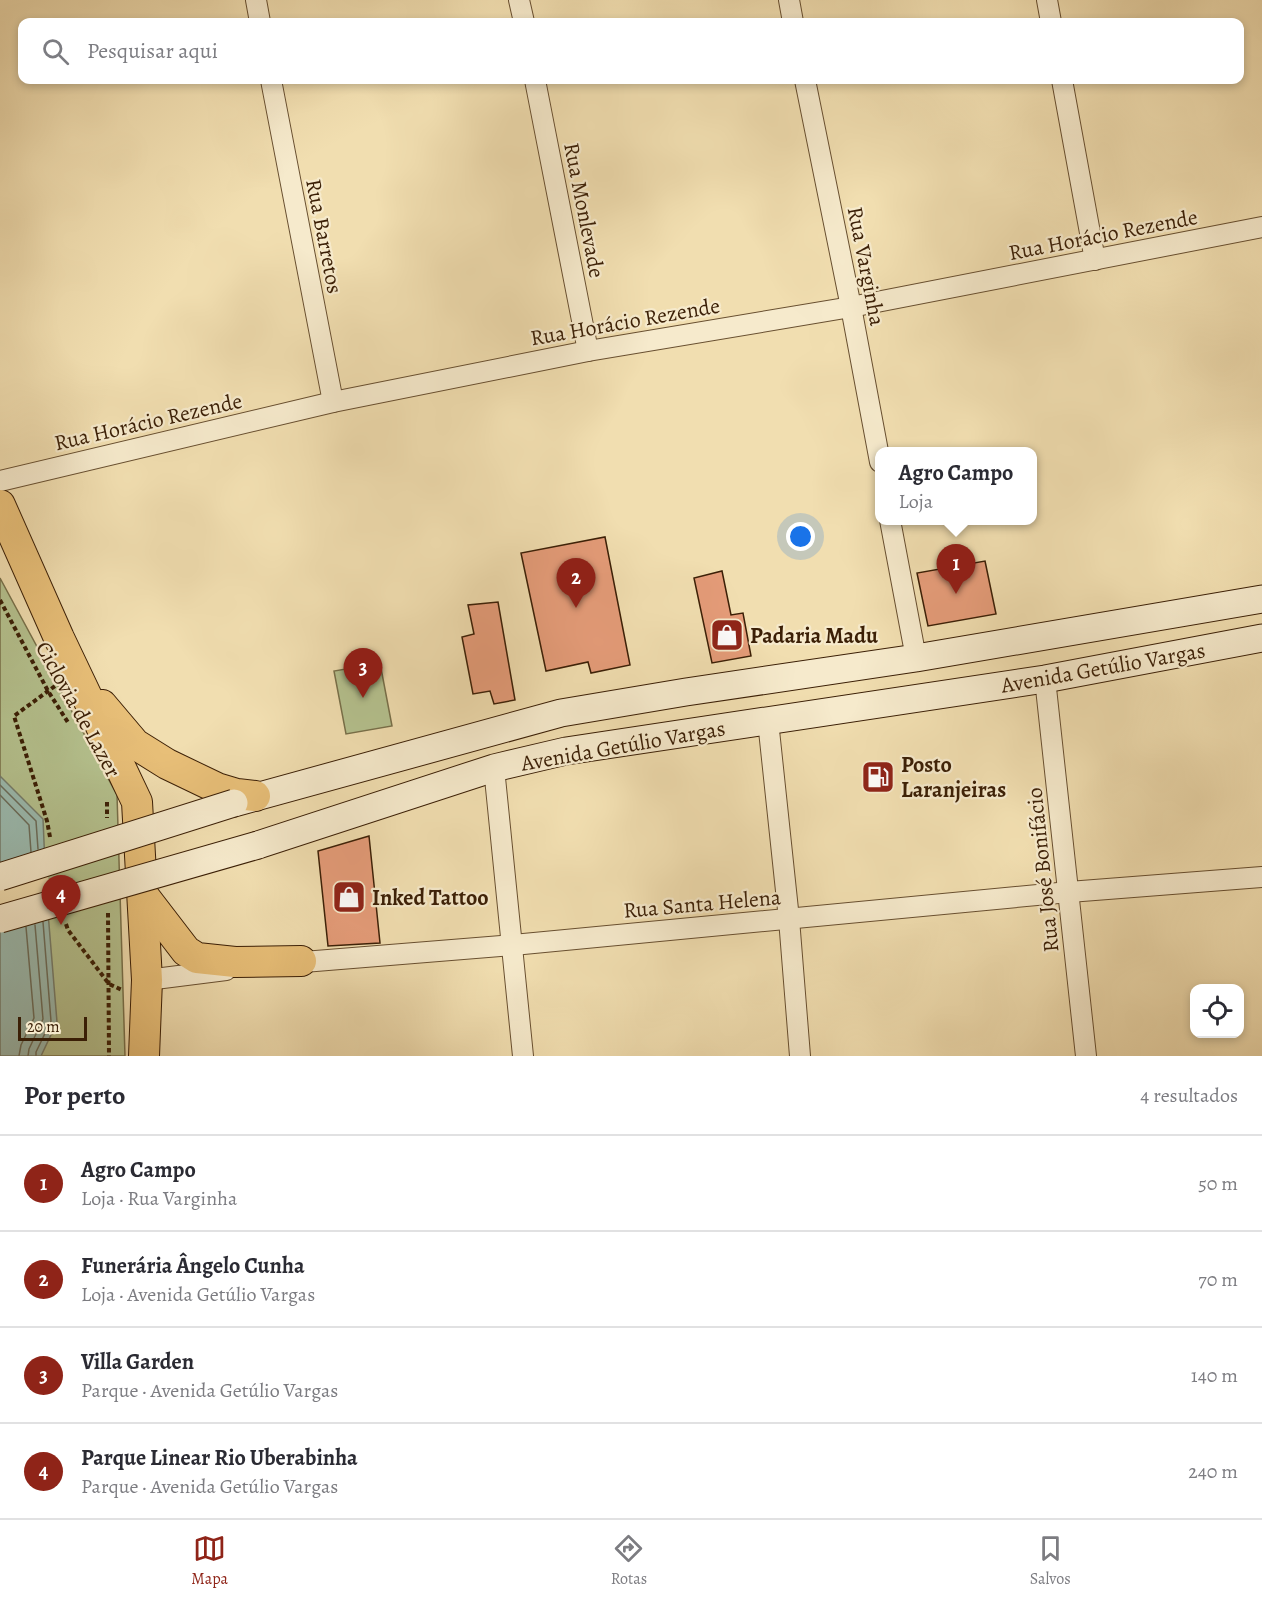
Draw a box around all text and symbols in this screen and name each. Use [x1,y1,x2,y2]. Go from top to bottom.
search box [18,18,1244,84]
icon: search [39,35,72,68]
text: Pesquisar aqui [87,36,218,66]
street label: Rua Monlevade [556,140,612,280]
street label: Rua Barretos [298,176,350,296]
street label: Rua Horácio Rezende [1006,202,1200,268]
street label: Rua Varginha [840,204,892,329]
street label: Rua Horácio Rezende [528,291,722,353]
street label: Rua Horácio Rezende [51,386,245,458]
popup [875,447,1037,525]
text: Agro Campo [899,458,1013,488]
text: Loja [899,488,933,515]
your location [786,522,815,551]
pin: 1 [936,544,976,594]
pin: 2 [556,558,596,608]
shop icon: Padaria Madu [709,617,745,653]
place label: Padaria Madu [750,621,879,651]
street label: Avenida Getúlio Vargas [998,635,1208,701]
street label: Ciclovia de Lazer [28,636,128,783]
pin: 3 [344,648,382,698]
street label: Avenida Getúlio Vargas [518,713,728,779]
place label: Posto Laranjeiras [901,750,1006,805]
fuel station icon: Posto Laranjeiras [860,759,896,795]
street label: Rua José Bonifácio [1019,786,1067,954]
pin: 4 [42,876,80,925]
shop icon: Inked Tattoo [331,879,367,915]
street label: Rua Santa Helena [622,882,783,926]
place label: Inked Tattoo [372,883,489,913]
map controls [1190,984,1244,1038]
button: locate [1190,984,1244,1038]
scale bar [18,1014,87,1042]
text: 20 m [27,1016,60,1038]
text: Por perto [24,1078,125,1113]
text: 4 resultados [1140,1082,1238,1109]
text: Agro Campo [81,1155,196,1185]
text: 1 [40,1170,47,1197]
text: 50 m [1198,1170,1238,1197]
text: Loja · Rua Varginha [81,1185,237,1212]
text: Funerária Ângelo Cunha [81,1251,305,1281]
text: 2 [39,1266,48,1293]
text: 70 m [1198,1266,1238,1293]
text: Loja · Avenida Getúlio Vargas [81,1281,315,1308]
text: Villa Garden [81,1347,194,1377]
text: 3 [39,1362,48,1389]
text: 140 m [1191,1362,1238,1389]
text: Parque · Avenida Getúlio Vargas [81,1377,338,1404]
text: Parque Linear Rio Uberabinha [81,1443,358,1473]
text: 4 [39,1458,48,1485]
text: 240 m [1188,1458,1238,1485]
text: Parque · Avenida Getúlio Vargas [81,1473,338,1500]
tab: Mapa [191,1532,228,1590]
tab: Rotas [611,1532,647,1590]
tab: Salvos [1030,1532,1071,1590]

